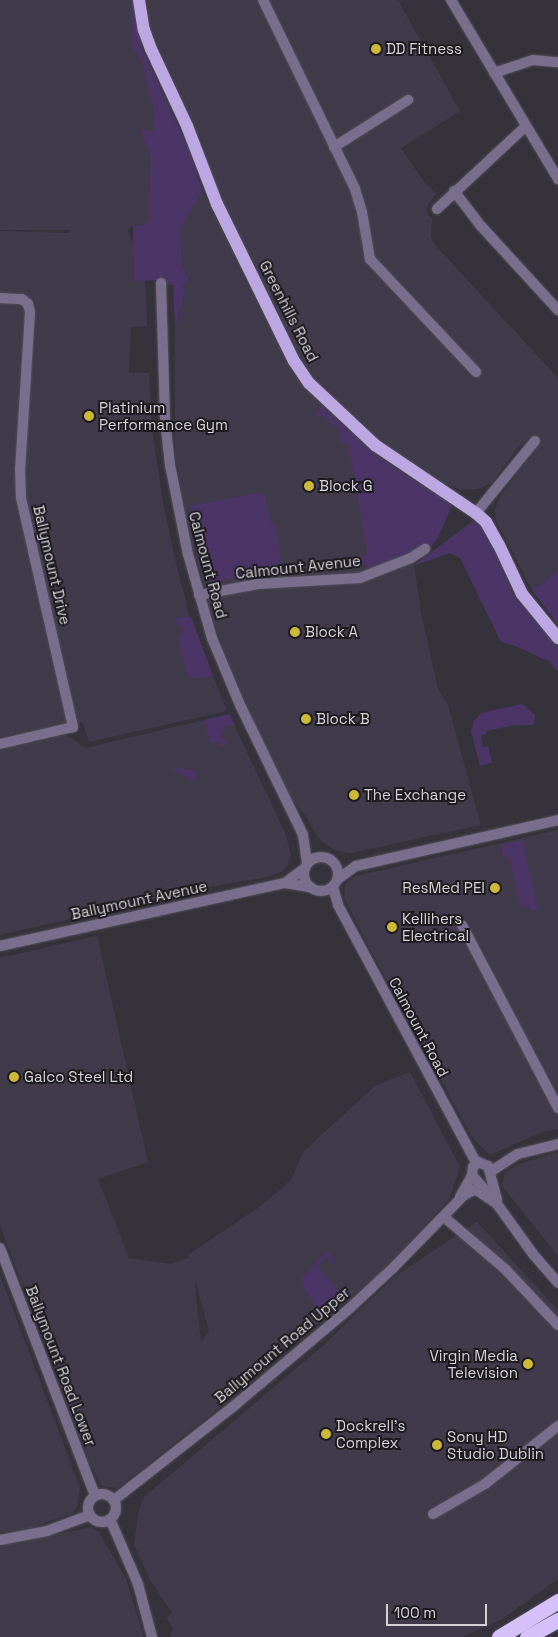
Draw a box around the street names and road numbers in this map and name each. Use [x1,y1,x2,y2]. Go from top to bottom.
street label: Greenhills Road [256,257,322,365]
street label: Ballymount Drive [29,503,75,627]
street label: Calmount Road [185,510,231,620]
street label: Calmount Avenue [234,551,362,583]
street label: Ballymount Avenue [69,877,209,923]
street label: Calmount Road [385,974,453,1080]
street label: Ballymount Road Lower [22,1283,100,1449]
street label: Ballymount Road Upper [211,1283,353,1407]

